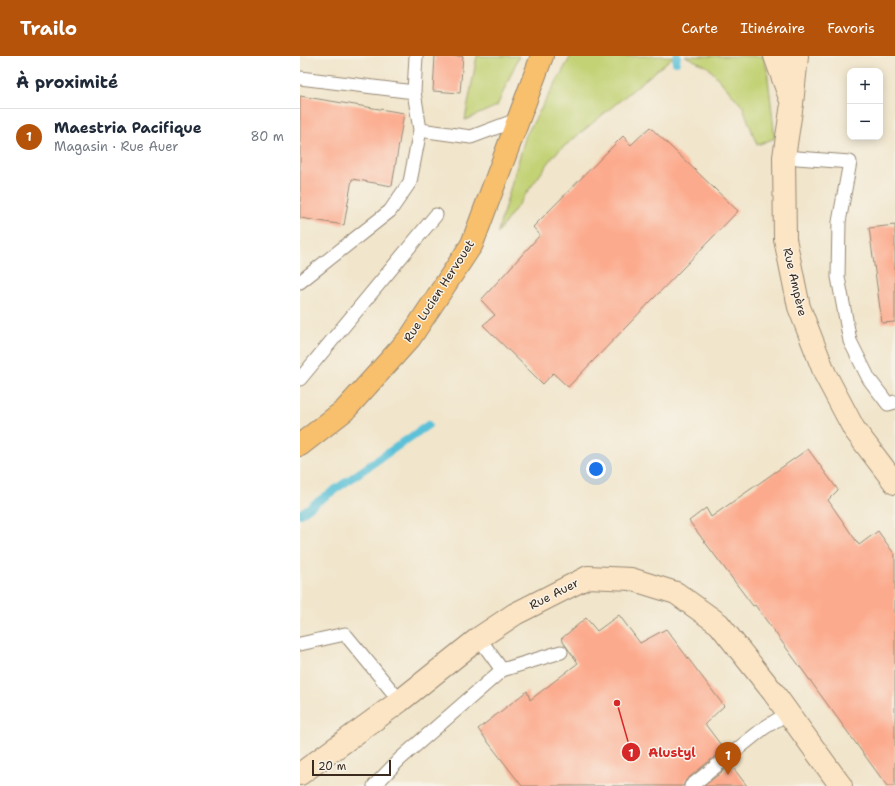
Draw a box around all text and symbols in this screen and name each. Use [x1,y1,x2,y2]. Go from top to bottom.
text: Trailo [20,16,77,41]
text: Carte [681,19,718,37]
text: Itinéraire [740,19,805,37]
text: Favoris [827,19,875,37]
map controls [847,68,883,140]
button: + [847,68,883,104]
text: À proximité [16,71,118,93]
button: − [847,104,883,140]
text: Maestria Pacifique [54,118,202,138]
text: 1 [26,128,32,145]
text: 80 m [250,128,284,145]
text: Magasin · Rue Auer [54,138,178,155]
street label: Rue Lucien Hervouet [400,237,478,345]
street label: Rue Ampère [779,246,811,318]
your location [586,459,606,479]
street label: Rue Auer [527,575,582,613]
callout: Alustyl [621,740,704,765]
pin: 1 [715,742,741,775]
text: Alustyl [648,744,696,761]
text: 1 [628,745,634,761]
scale bar [312,758,391,777]
text: 20 m [318,759,346,774]

